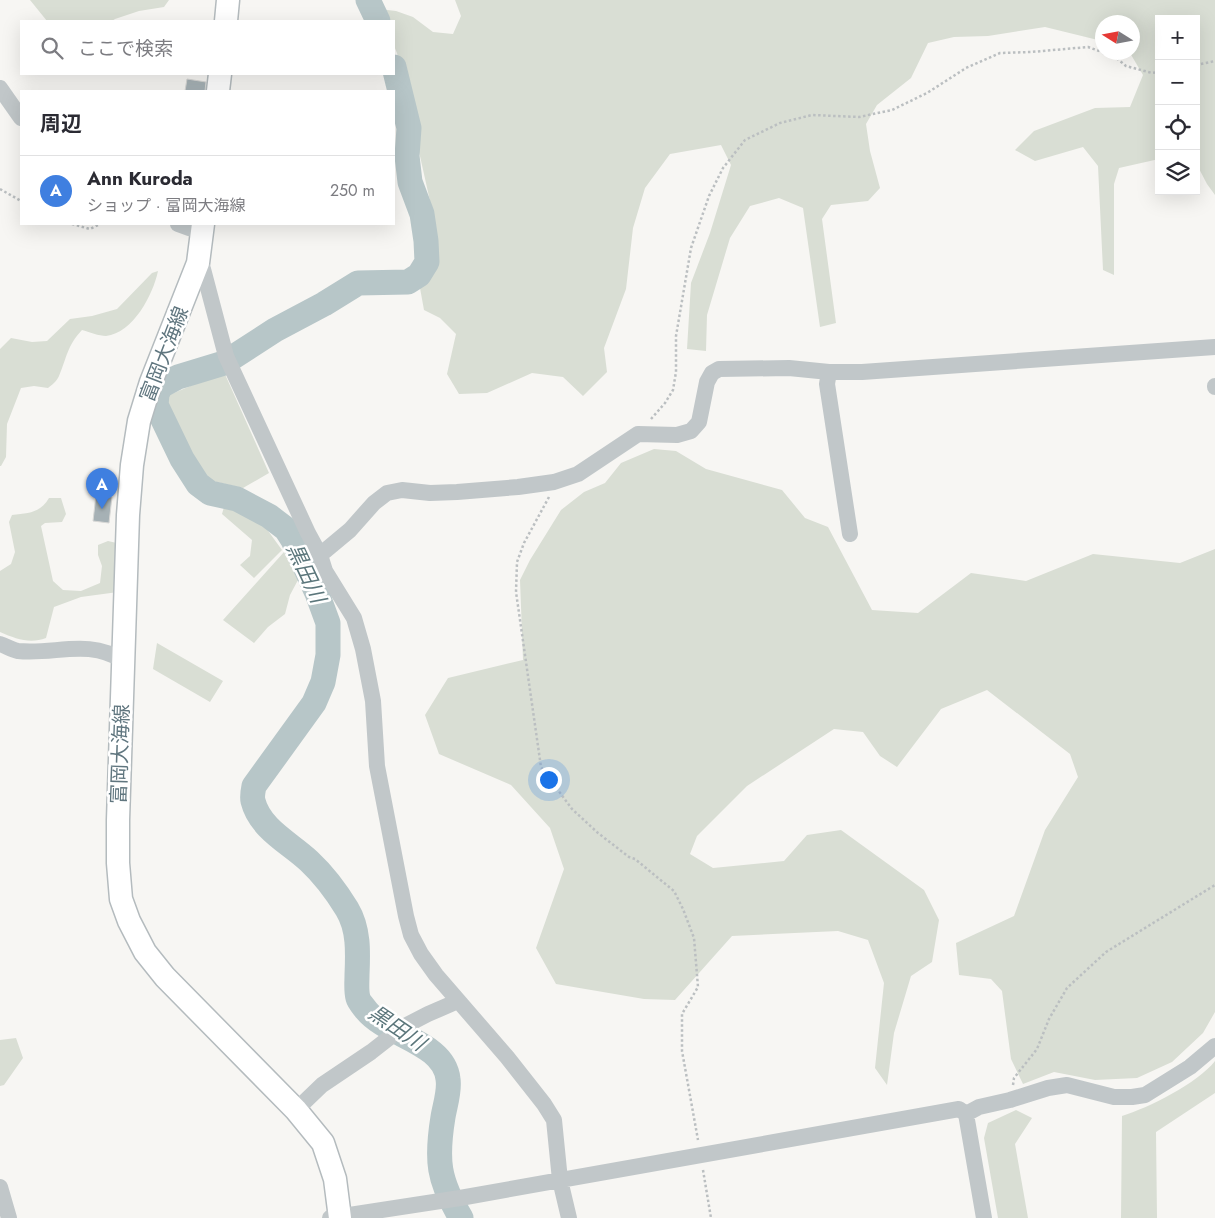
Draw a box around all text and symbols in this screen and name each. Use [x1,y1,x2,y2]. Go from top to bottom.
north arrow [1095,15,1140,60]
map controls [1155,15,1200,195]
button: + [1155,15,1200,60]
search box [20,20,395,75]
icon: search [38,34,66,62]
text: ここで検索 [78,35,173,62]
button: − [1155,60,1200,105]
button: locate [1155,105,1200,150]
text: 周辺 [40,109,82,139]
button: layers [1155,150,1200,195]
text: Ann Kuroda [87,165,193,192]
text: A [50,179,62,202]
text: 250 m [330,179,375,202]
text: ショップ · 富岡大海線 [87,194,245,217]
street label: 富岡大海線 [133,302,196,406]
pin: A [86,468,118,509]
water label: 黒田川 [279,538,334,610]
street label: 富岡大海線 [104,704,137,804]
your location [536,767,562,793]
water label: 黒田川 [362,998,433,1059]

